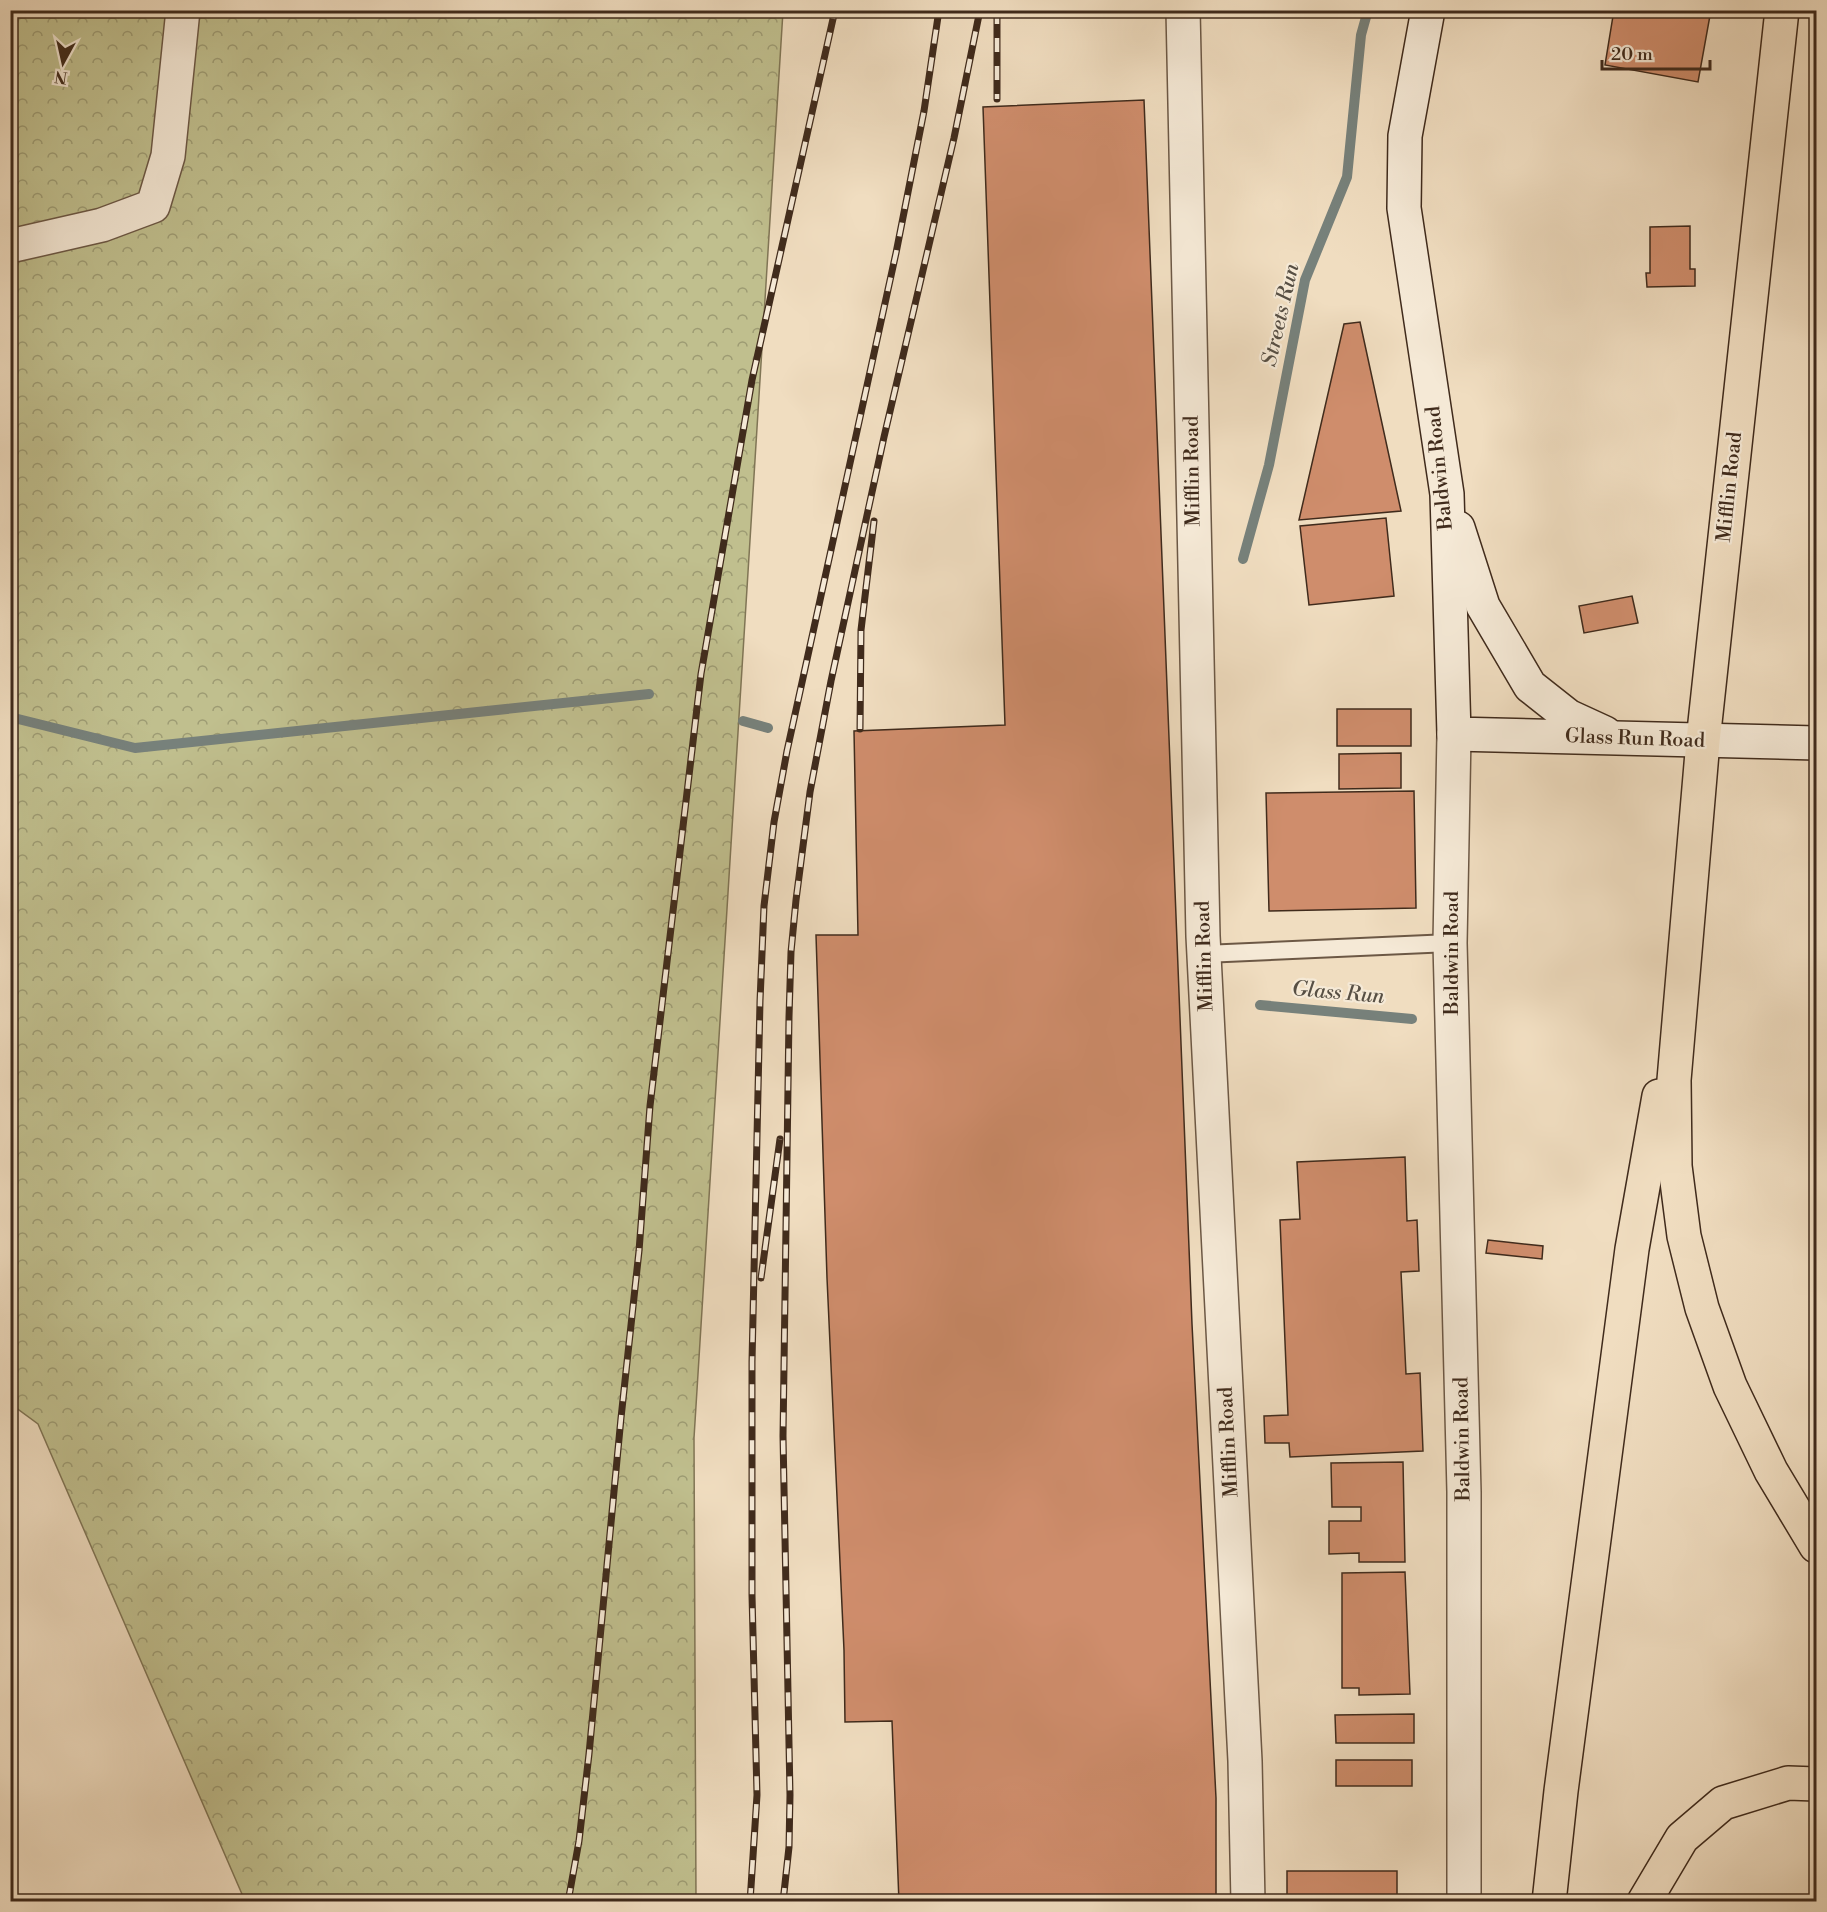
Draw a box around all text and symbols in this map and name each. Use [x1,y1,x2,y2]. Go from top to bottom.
north arrow [33,33,93,93]
scale bar [1602,33,1710,71]
text: 20 m [1611,43,1653,66]
text: N [53,66,69,88]
water label: Streets Run [1257,261,1306,369]
street label: Baldwin Road [1421,404,1459,532]
street label: Mifflin Road [1180,415,1206,527]
street label: Mifflin Road [1712,430,1748,544]
street label: Glass Run Road [1565,724,1706,754]
street label: Baldwin Road [1440,890,1465,1016]
street label: Mifflin Road [1191,899,1219,1012]
water label: Glass Run [1291,976,1386,1010]
street label: Baldwin Road [1449,1376,1477,1502]
street label: Mifflin Road [1214,1385,1244,1498]

